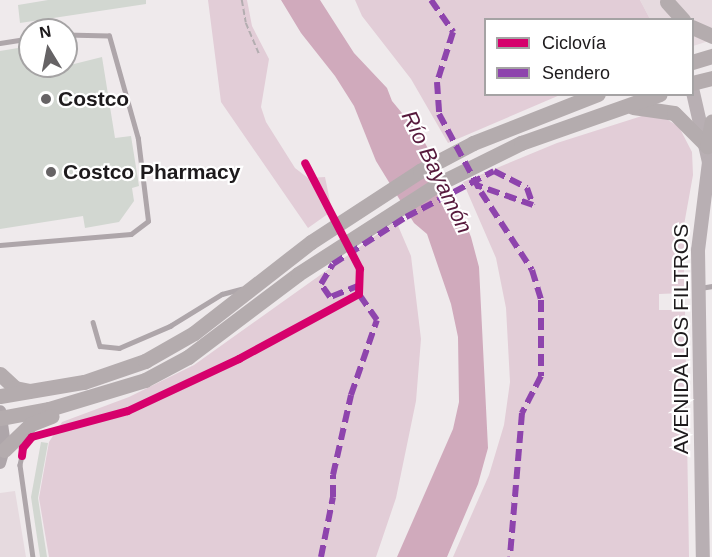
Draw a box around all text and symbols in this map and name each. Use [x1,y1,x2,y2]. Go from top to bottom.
north arrow [18,18,78,78]
legend [484,18,694,96]
text: N [38,22,52,41]
text: Ciclovía [542,33,606,53]
text: Sendero [542,63,610,83]
place label: Costco [58,86,129,112]
marker: Costco [39,92,53,106]
water label: Río Bayamón [396,106,478,238]
place label: Costco Pharmacy [63,159,240,185]
marker: Costco Pharmacy [44,165,58,179]
street label: AVENIDA LOS FILTROS [668,223,694,455]

